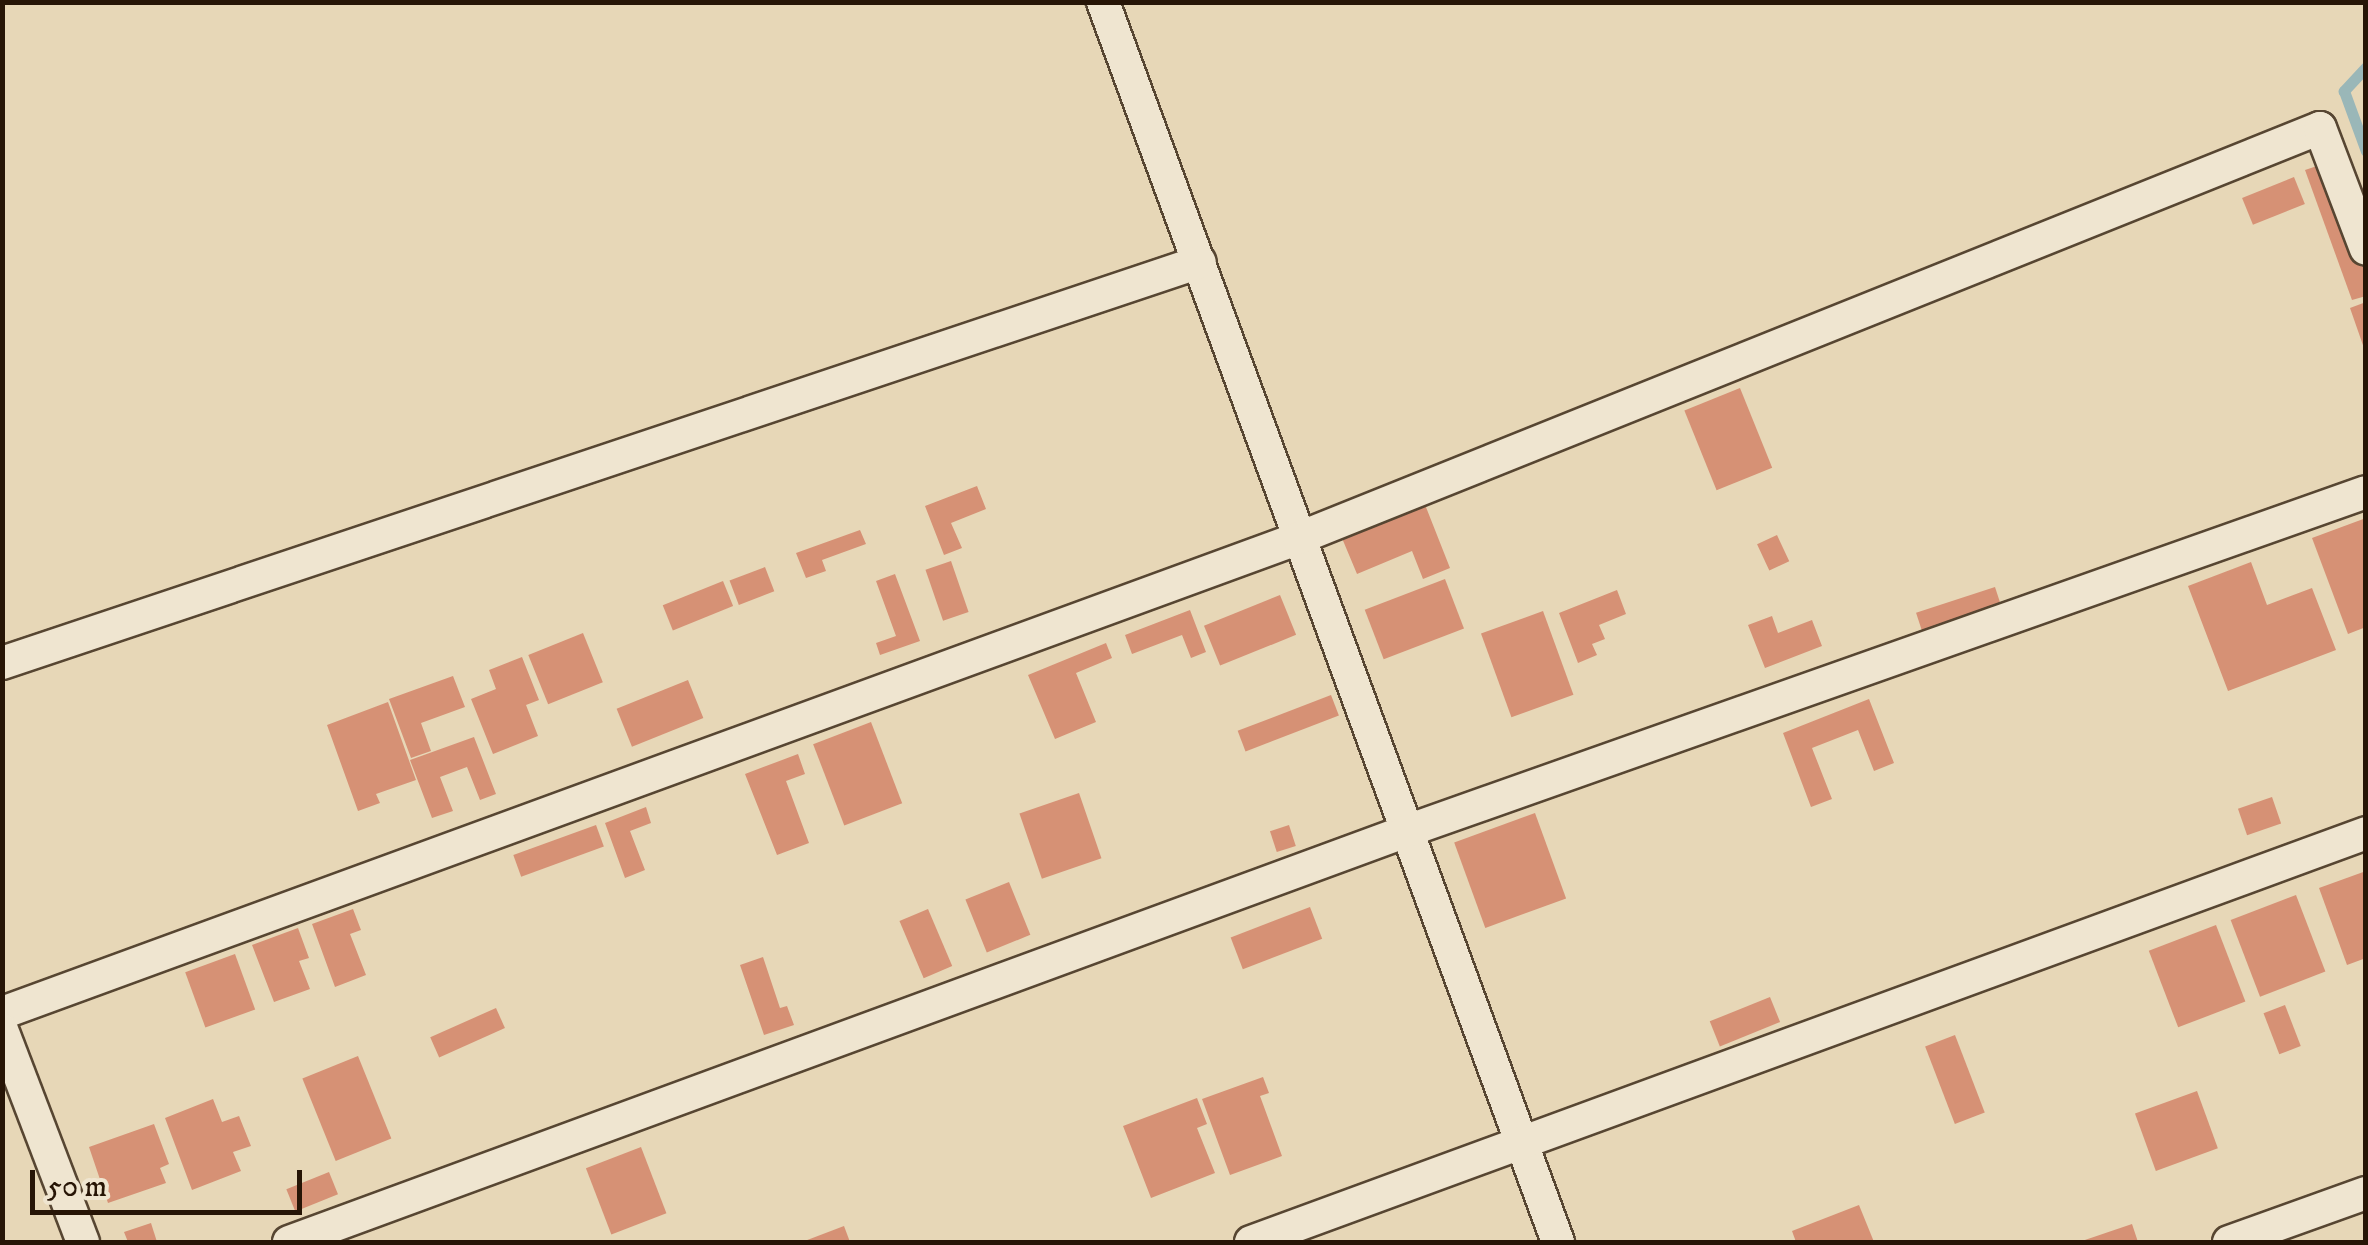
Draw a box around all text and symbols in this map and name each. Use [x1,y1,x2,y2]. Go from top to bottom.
scale bar [35,1150,308,1212]
text: 50 m [47,1169,107,1206]

